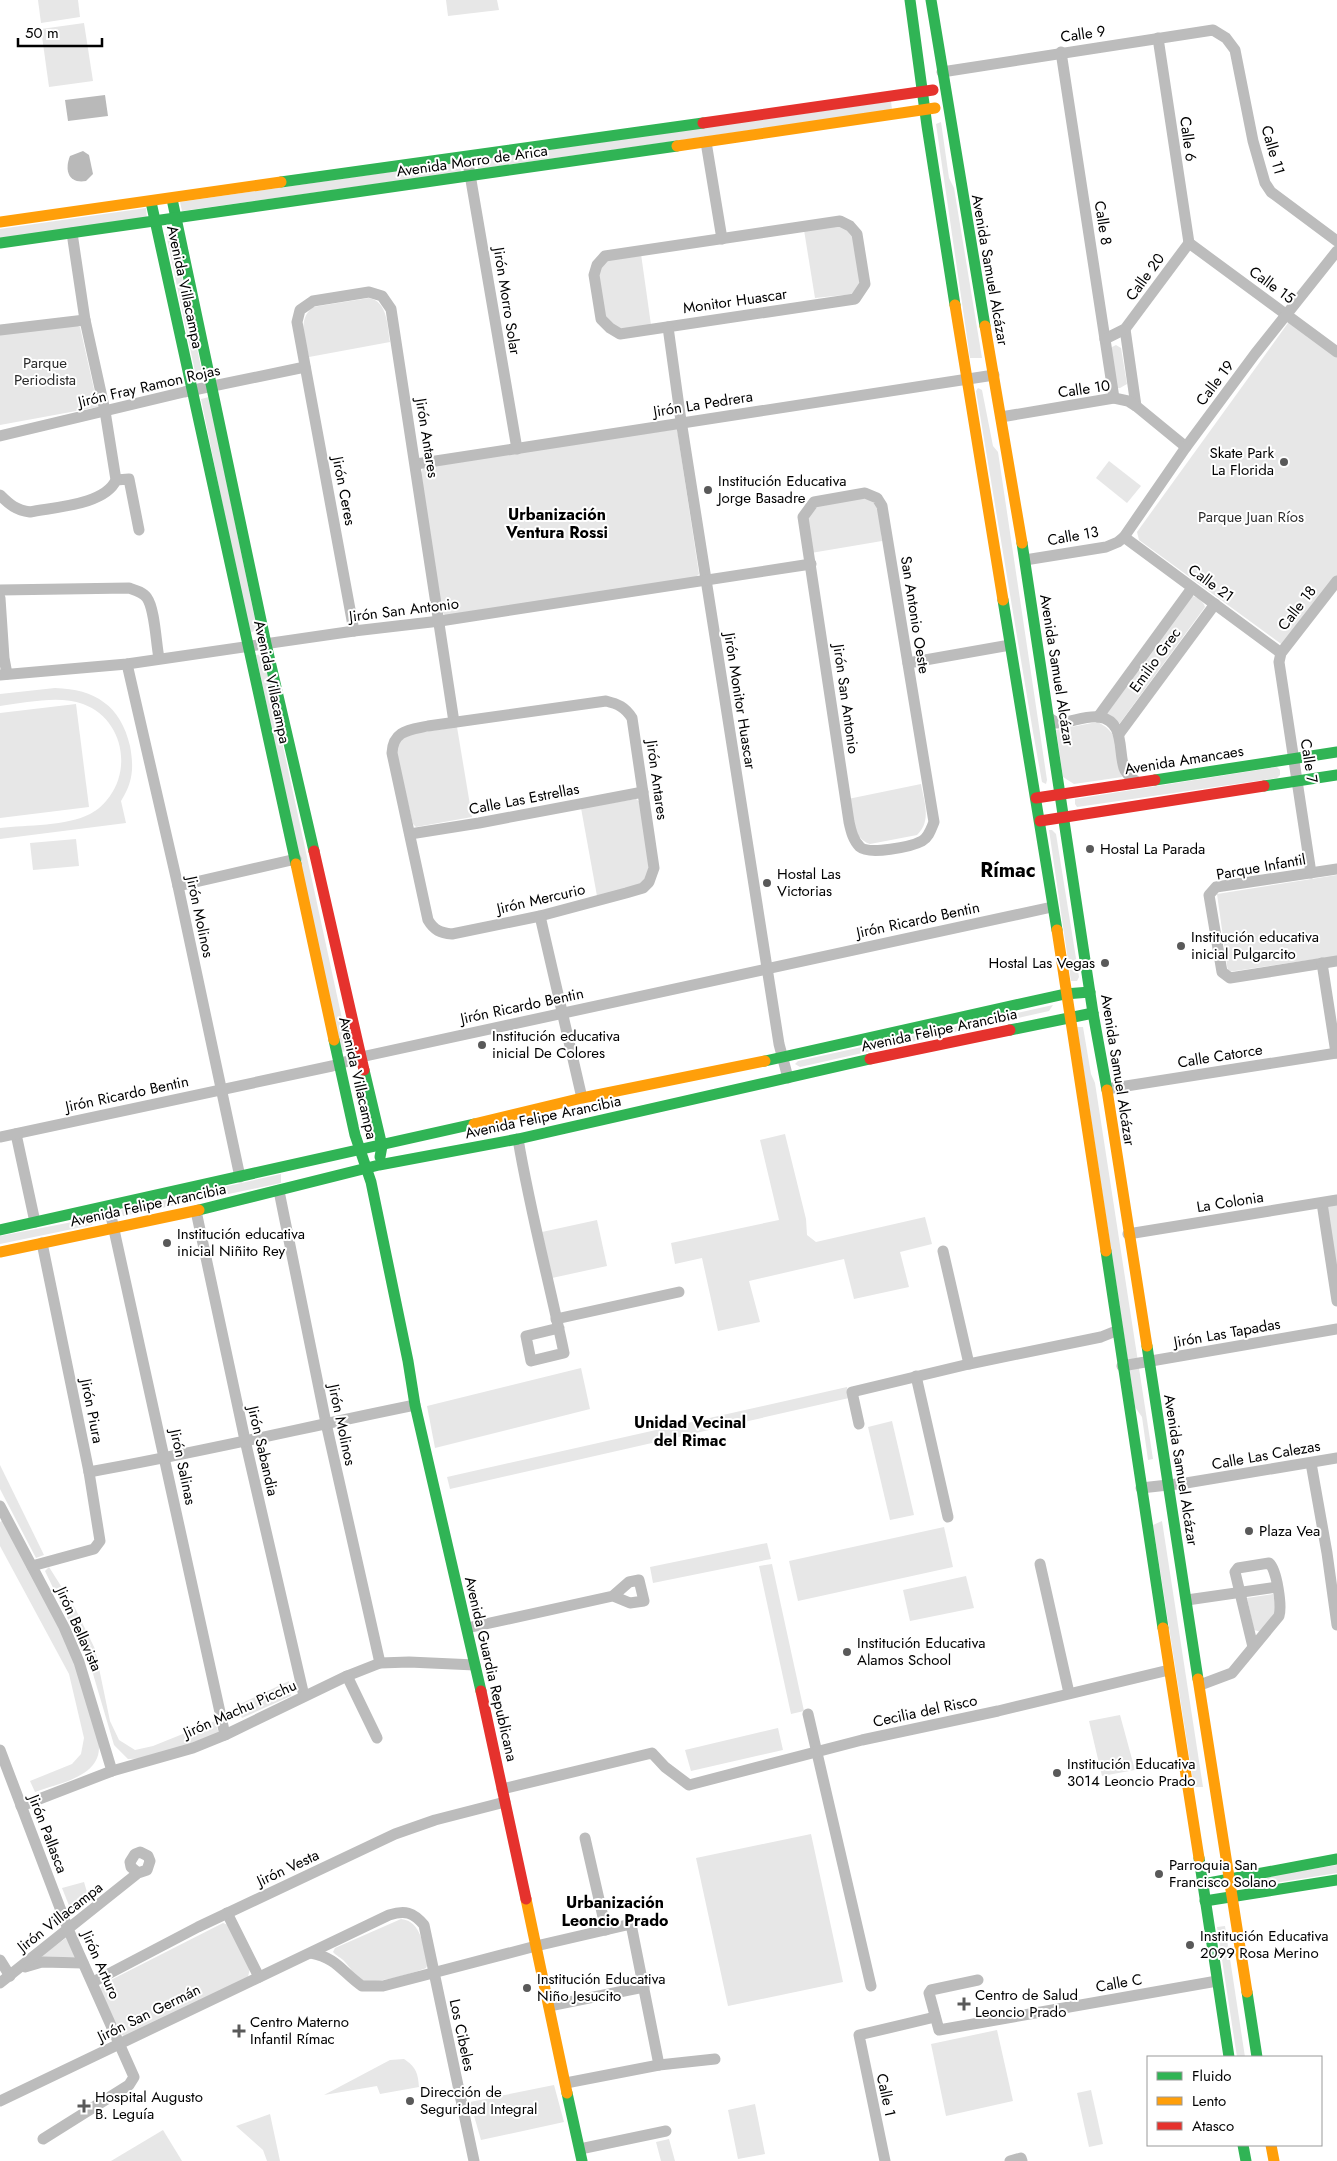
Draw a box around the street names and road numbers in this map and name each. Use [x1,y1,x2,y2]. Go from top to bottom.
street label: Calle 9 [1059,20,1107,48]
street label: Calle 6 [1174,115,1202,163]
street label: Calle 11 [1256,123,1290,177]
street label: Avenida Morro de Arica [395,139,549,183]
street label: Avenida Samuel Alcázar [966,193,1014,348]
street label: Calle 8 [1089,199,1117,247]
street label: Avenida Villacampa [161,224,209,350]
street label: Jirón Morro Solar [487,244,526,357]
street label: Calle 20 [1120,249,1170,305]
street label: Calle 15 [1245,261,1299,309]
street label: Monitor Huascar [682,283,789,319]
street label: Calle 19 [1191,356,1239,410]
street label: Jirón Fray Ramon Rojas [74,359,222,413]
street label: Calle 10 [1057,374,1111,404]
street label: Jirón La Pedrera [650,385,754,423]
street label: Jirón Antares [410,395,444,479]
street label: Jirón Ceres [326,453,361,527]
street label: Calle 13 [1046,521,1100,551]
street label: San Antonio Oeste [895,555,935,676]
street label: Calle 21 [1184,559,1238,607]
street label: Calle 18 [1272,581,1322,635]
street label: Jirón San Antonio [346,592,460,628]
street label: Avenida Samuel Alcázar [1034,593,1080,748]
street label: Avenida Villacampa [248,619,296,745]
street label: Emilio Grec [1124,623,1186,697]
street label: Jirón Monitor Huascar [718,629,762,772]
street label: Jirón San Antonio [827,641,865,755]
street label: Jirón Antares [640,737,673,821]
street label: Calle 7 [1295,737,1323,785]
street label: Avenida Amancaes [1123,740,1245,780]
street label: Calle Las Estrellas [467,778,581,820]
street label: Parque Infantil [1215,848,1307,886]
street label: Jirón Molinos [180,872,219,960]
street label: Jirón Mercurio [493,878,587,920]
street label: Jirón Ricardo Bentin [852,896,982,944]
street label: Jirón Ricardo Bentin [456,982,586,1030]
street label: Avenida Samuel Alcázar [1095,993,1141,1148]
street label: Avenida Felipe Arancibia [859,1003,1019,1057]
street label: Avenida Villacampa [333,1015,383,1141]
street label: Calle Catorce [1176,1038,1264,1074]
street label: Jirón Ricardo Bentin [61,1070,191,1118]
street label: Avenida Felipe Arancibia [463,1090,623,1144]
street label: Avenida Felipe Arancibia [68,1178,228,1232]
street label: La Colonia [1195,1186,1265,1218]
street label: Jirón Las Tapadas [1170,1313,1282,1354]
street label: Jirón Piura [75,1375,109,1445]
street label: Jirón Molinos [322,1380,361,1468]
street label: Avenida Samuel Alcázar [1158,1393,1204,1548]
street label: Jirón Sabandia [242,1402,284,1498]
street label: Jirón Salinas [164,1425,202,1507]
street label: Calle Las Calezas [1210,1435,1322,1475]
street label: Avenida Guardia Republicana [459,1574,523,1764]
street label: Jirón Bellavista [50,1581,107,1675]
street label: Jirón Machu Picchu [178,1674,300,1745]
street label: Cecilia del Risco [871,1689,979,1733]
street label: Jirón Pallasca [22,1790,73,1876]
street label: Jirón Vesta [252,1844,323,1893]
street label: Jirón Villacampa [11,1877,107,1959]
street label: Jirón Arturo [75,1926,126,2003]
street label: Calle C [1094,1968,1144,1998]
street label: Jirón San Germán [92,1979,204,2048]
street label: Los Cibeles [444,1997,480,2073]
street label: Calle 1 [871,2071,901,2119]

